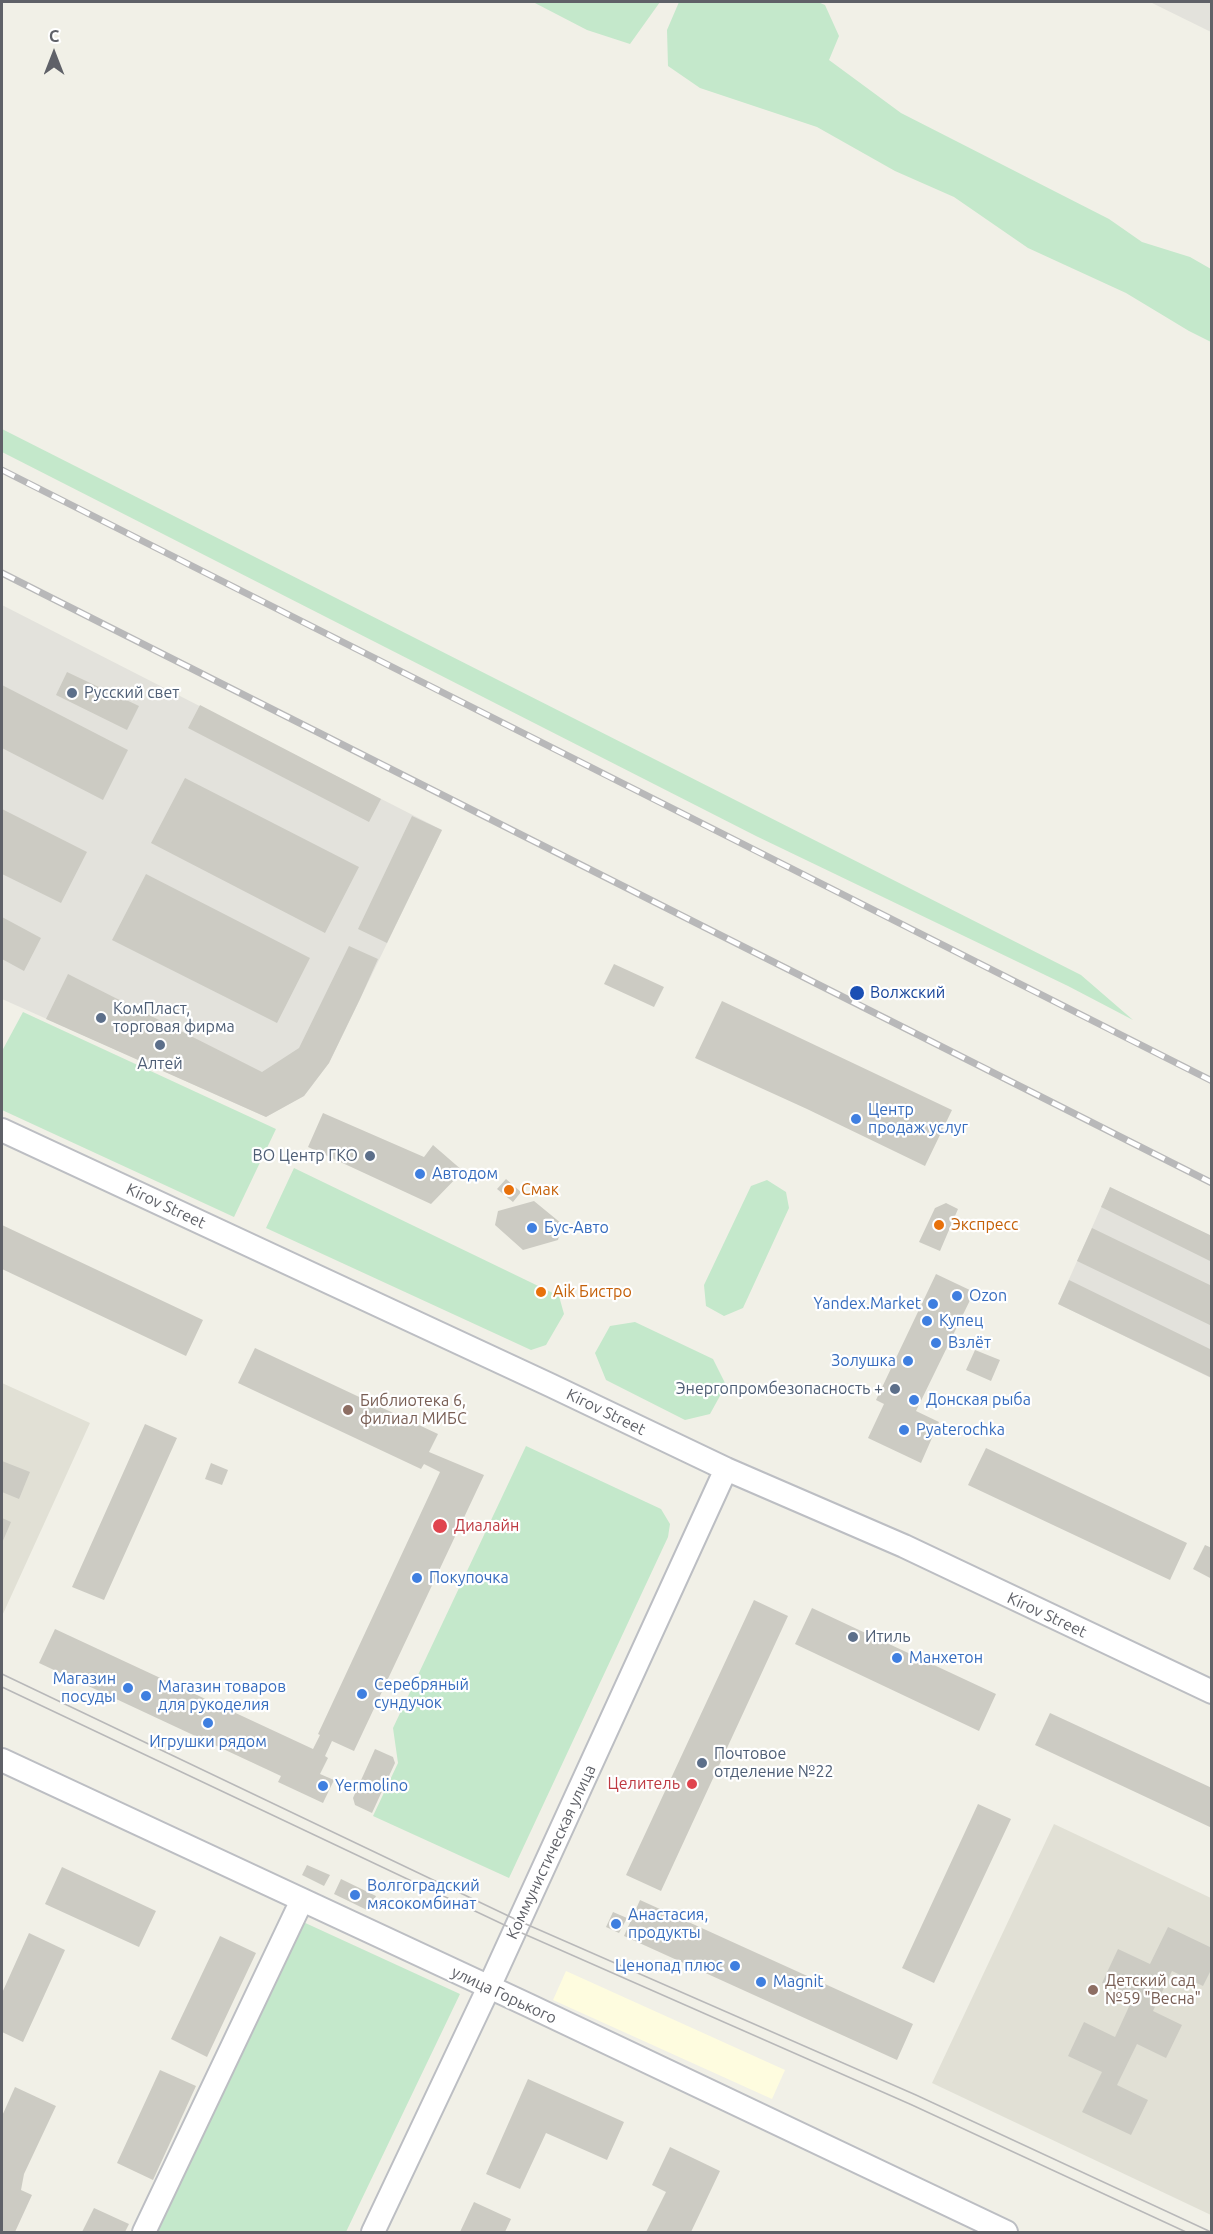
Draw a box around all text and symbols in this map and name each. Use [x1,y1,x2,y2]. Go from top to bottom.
north arrow [24,24,84,84]
text: С [49,27,59,45]
place label: Русский свет [84,683,179,703]
marker: Русский свет [65,686,79,700]
place label: Волжский [870,983,945,1003]
marker: Волжский [848,984,866,1002]
place label: КомПласт, торговая фирма [113,999,235,1037]
marker: КомПласт, торговая фирма [94,1011,108,1025]
marker: Алтей [153,1038,167,1052]
place label: Алтей [137,1054,183,1074]
place label: Центр продаж услуг [868,1100,968,1138]
marker: Центр продаж услуг [849,1112,863,1126]
place label: ВО Центр ГКО [253,1146,358,1166]
marker: ВО Центр ГКО [363,1149,377,1163]
place label: Автодом [432,1164,498,1184]
marker: Автодом [413,1167,427,1181]
street label: Kirov Street [123,1179,209,1233]
place label: Смак [521,1180,559,1200]
marker: Смак [502,1183,516,1197]
place label: Экспресс [951,1215,1019,1235]
place label: Бус-Авто [544,1218,609,1238]
marker: Экспресс [932,1218,946,1232]
marker: Бус-Авто [525,1221,539,1235]
place label: Aik Бистро [553,1282,632,1302]
marker: Aik Бистро [534,1285,548,1299]
place label: Ozon [969,1286,1007,1306]
marker: Ozon [950,1289,964,1303]
place label: Yandex.Market [814,1294,921,1314]
marker: Yandex.Market [926,1297,940,1311]
place label: Купец [939,1311,983,1331]
marker: Купец [920,1314,934,1328]
place label: Взлёт [948,1333,991,1353]
marker: Взлёт [929,1336,943,1350]
place label: Золушка [831,1351,896,1371]
marker: Золушка [901,1354,915,1368]
place label: Энергопромбезопасность + [676,1379,883,1399]
marker: Энергопромбезопасность + [888,1382,902,1396]
street label: Kirov Street [563,1385,649,1439]
place label: Донская рыба [926,1390,1031,1410]
place label: Библиотека 6, филиал МИБС [360,1391,467,1429]
marker: Донская рыба [907,1393,921,1407]
marker: Библиотека 6, филиал МИБС [341,1403,355,1417]
place label: Pyaterochka [916,1420,1005,1440]
marker: Pyaterochka [897,1423,911,1437]
place label: Диалайн [454,1516,519,1536]
marker: Диалайн [431,1517,449,1535]
place label: Покупочка [429,1568,509,1588]
marker: Покупочка [410,1571,424,1585]
street label: Kirov Street [1004,1588,1090,1642]
place label: Итиль [865,1627,911,1647]
marker: Итиль [846,1630,860,1644]
place label: Манхетон [909,1648,983,1668]
marker: Манхетон [890,1651,904,1665]
place label: Магазин посуды [53,1669,116,1707]
place label: Серебряный сундучок [374,1675,469,1713]
place label: Магазин товаров для рукоделия [158,1677,286,1715]
marker: Магазин посуды [121,1681,135,1695]
marker: Серебряный сундучок [355,1687,369,1701]
marker: Магазин товаров для рукоделия [139,1689,153,1703]
marker: Игрушки рядом [201,1716,215,1730]
place label: Игрушки рядом [149,1732,267,1752]
place label: Почтовое отделение №22 [714,1744,833,1782]
marker: Почтовое отделение №22 [695,1756,709,1770]
street label: Коммунистическая улица [502,1762,600,1942]
place label: Целитель [607,1774,680,1794]
place label: Yermolino [335,1776,408,1796]
marker: Целитель [685,1777,699,1791]
marker: Yermolino [316,1779,330,1793]
place label: Волгоградский мясокомбинат [367,1876,480,1914]
marker: Волгоградский мясокомбинат [348,1888,362,1902]
place label: Анастасия, продукты [628,1905,708,1943]
marker: Анастасия, продукты [609,1917,623,1931]
place label: Ценопад плюс [615,1956,723,1976]
marker: Ценопад плюс [728,1959,742,1973]
street label: улица Горького [448,1962,560,2028]
place label: Детский сад №59 "Весна" [1105,1971,1201,2009]
place label: Magnit [773,1972,824,1992]
marker: Magnit [754,1975,768,1989]
marker: Детский сад №59 "Весна" [1086,1983,1100,1997]

